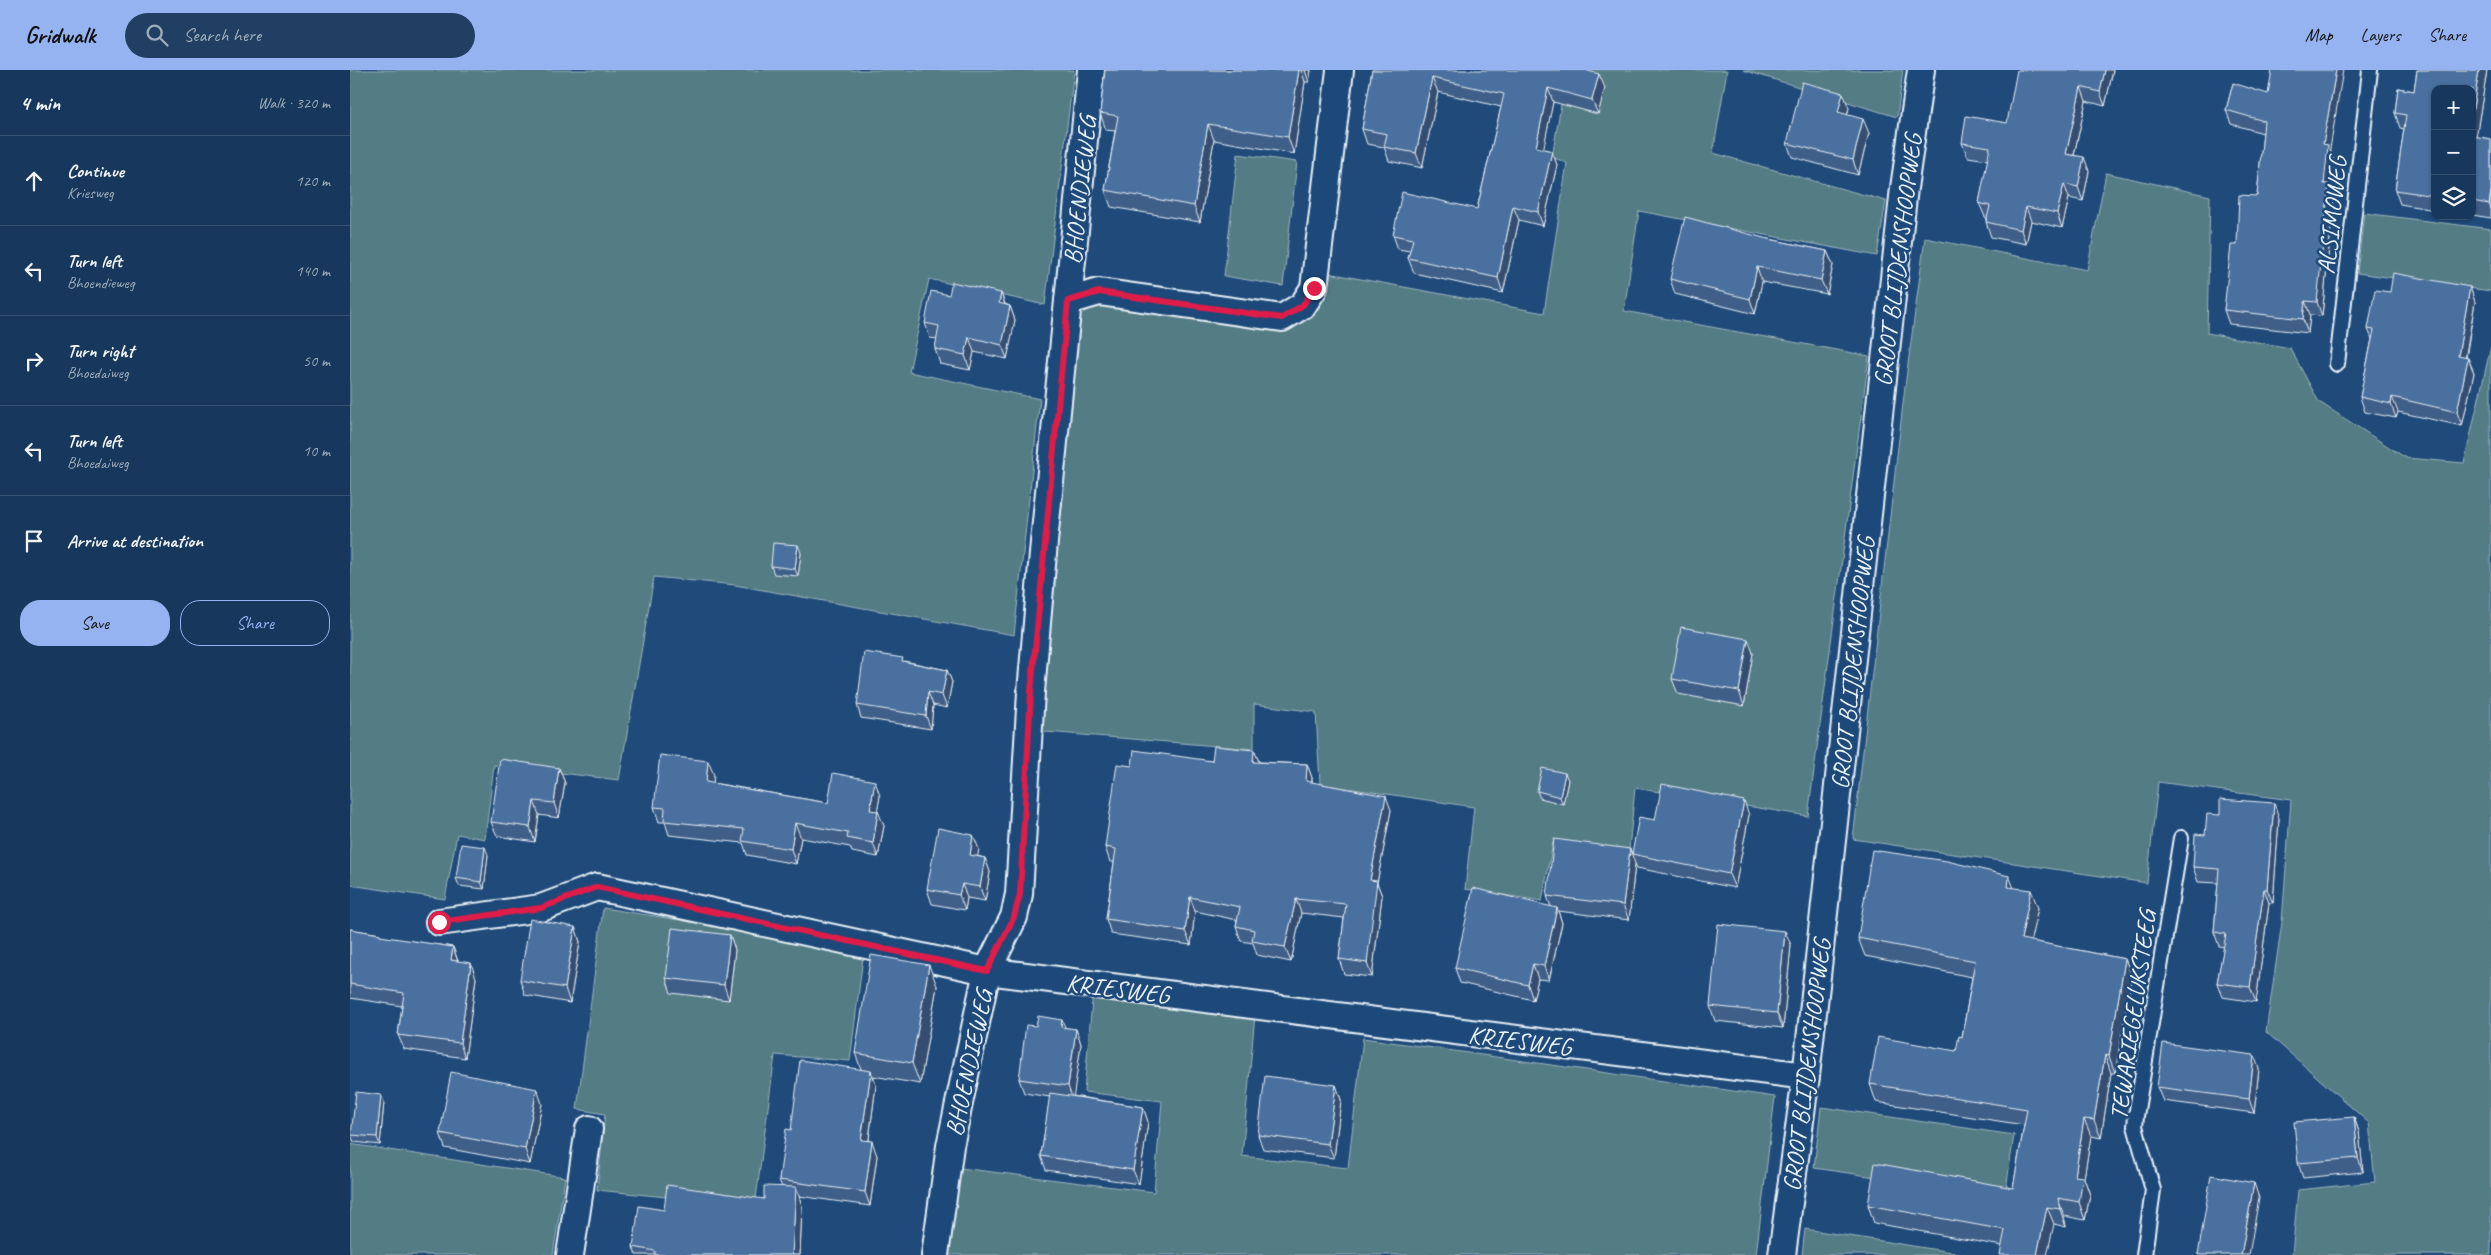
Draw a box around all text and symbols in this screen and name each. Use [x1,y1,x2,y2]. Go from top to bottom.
search box [125,13,475,58]
text: Gridwalk [25,20,95,50]
icon: search [143,21,171,49]
text: Search here [183,23,261,47]
text: Map [2305,24,2333,46]
text: Layers [2361,24,2400,46]
text: Share [2428,24,2466,46]
map controls [2431,85,2476,220]
button: + [2431,85,2476,130]
text: 4 min [20,90,60,116]
text: Walk · 320 m [258,93,330,113]
street label: BHOENDIEWEG [1056,111,1104,265]
street label: GROOT BLIJDENSHOOPWEG [1867,130,1930,388]
button: − [2431,130,2476,175]
street label: ALSIMOWEG [2310,152,2354,276]
text: Continue [67,159,124,183]
icon: ahead [20,167,48,195]
text: 120 m [296,171,330,191]
button: layers [2431,175,2476,220]
text: Kriesweg [67,183,114,203]
text: Turn left [67,249,122,273]
icon: left [20,257,48,285]
text: 140 m [296,261,330,281]
text: Bhoendieweg [67,273,134,293]
route end [1303,277,1326,300]
text: Turn right [67,339,134,363]
icon: right [20,347,48,375]
text: 50 m [303,351,330,371]
text: Bhoedaiweg [67,363,129,383]
text: Turn left [67,429,122,453]
icon: left [20,437,48,465]
text: 10 m [303,441,330,461]
text: Bhoedaiweg [67,453,129,473]
icon: arrive [20,527,48,555]
text: Arrive at destination [67,529,203,553]
street label: GROOT BLIJDENSHOOPWEG [1824,533,1882,791]
button: Save [20,600,170,646]
button: Share [180,600,330,646]
street label: TEWARIEGELUKSTEEG [2102,905,2164,1122]
route start [428,911,451,934]
street label: GROOT BLIJDENSHOOPWEG [1776,935,1839,1193]
street label: KRIESWEG [1064,967,1174,1011]
street label: BHOENDIEWEG [938,984,1001,1139]
street label: KRIESWEG [1466,1019,1576,1063]

